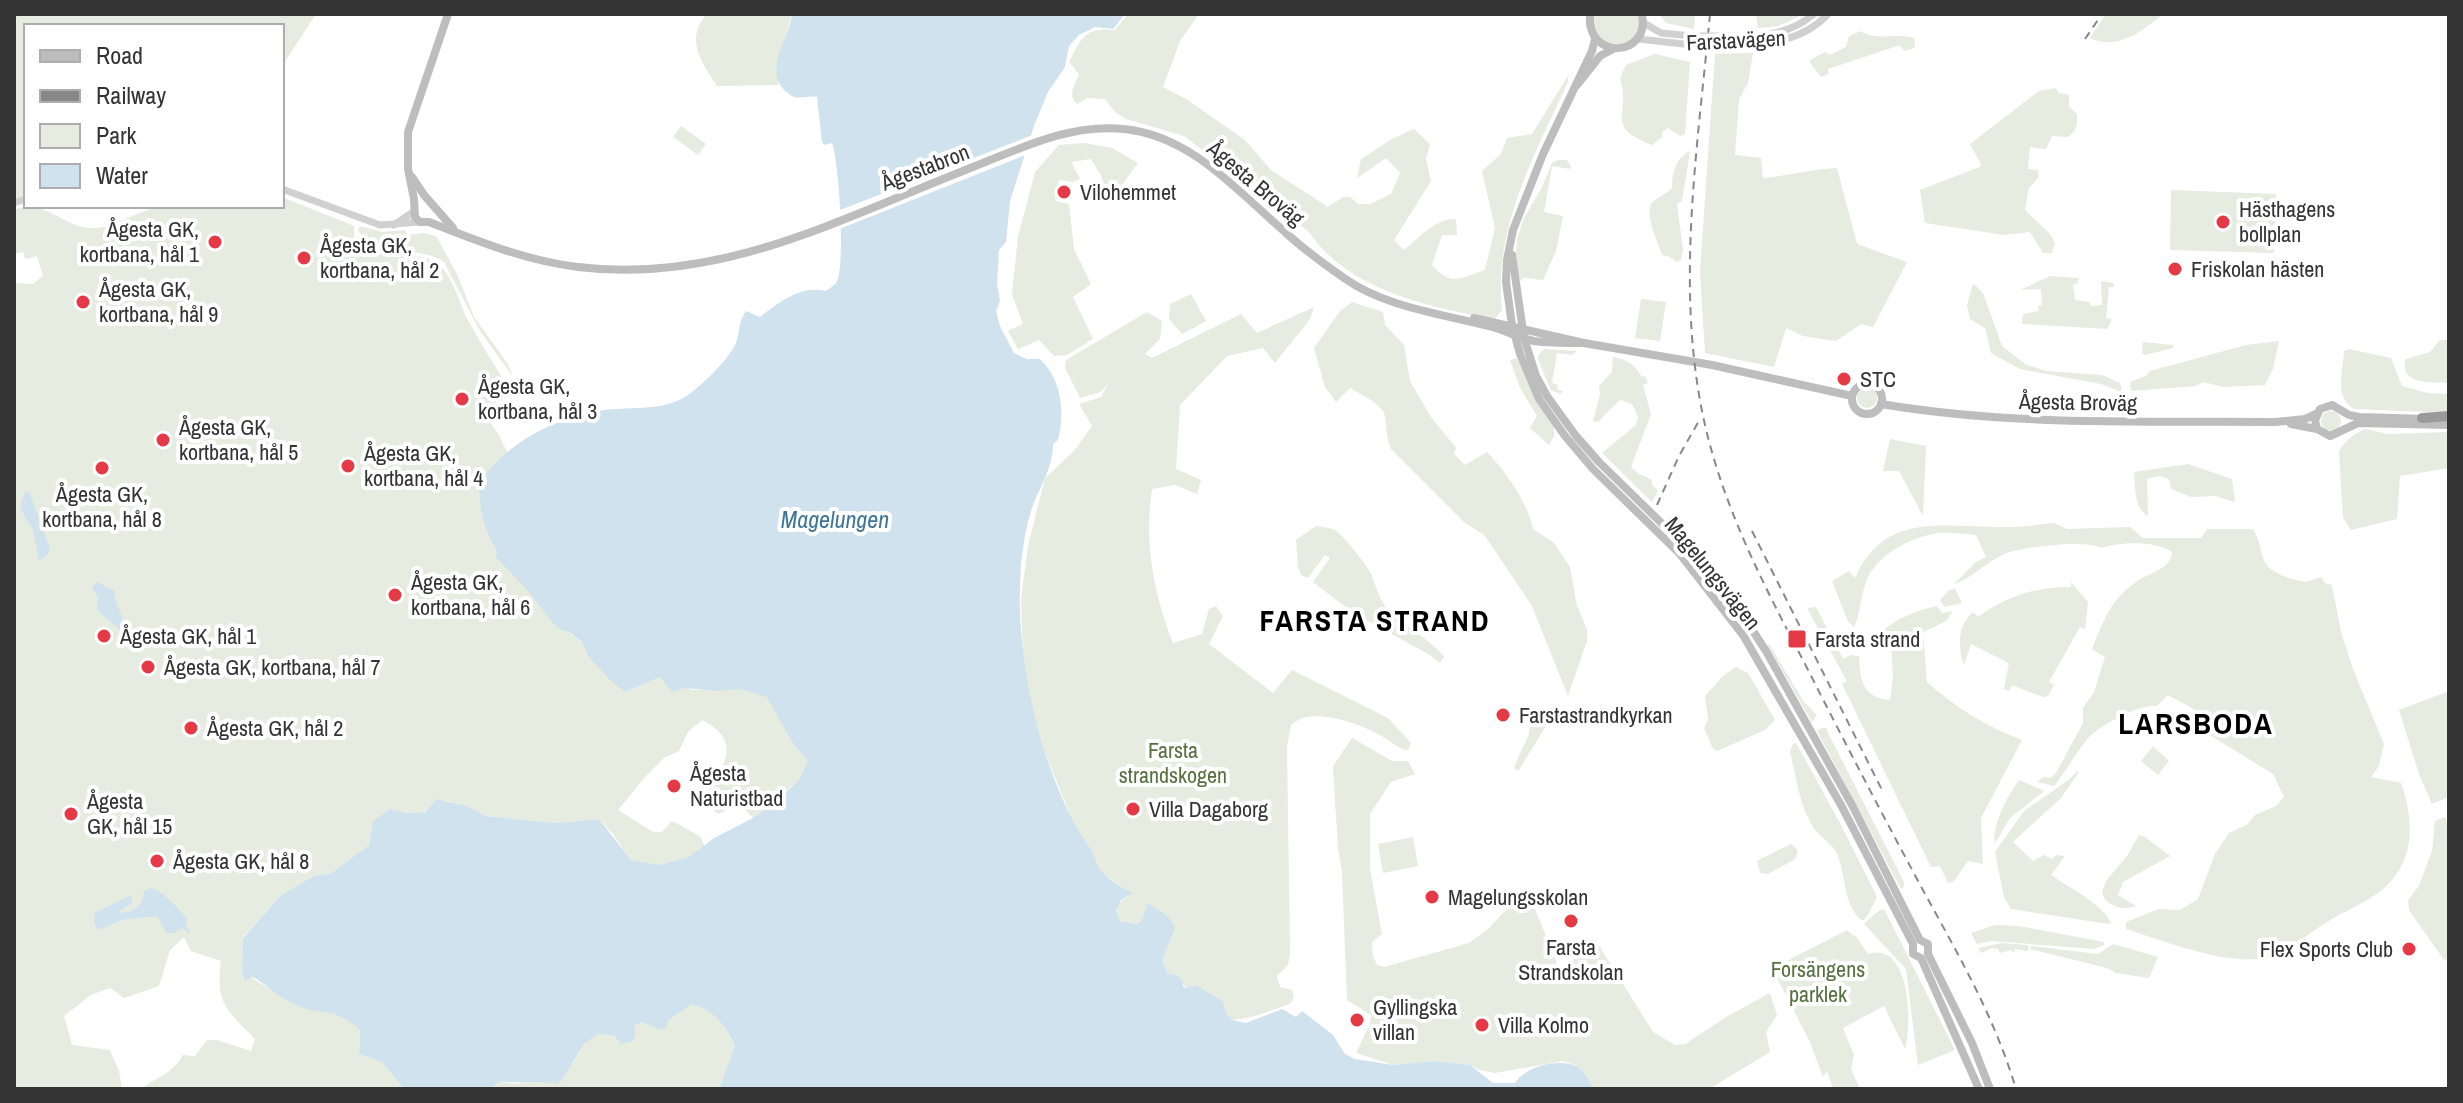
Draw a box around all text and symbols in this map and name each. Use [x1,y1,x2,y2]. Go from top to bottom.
street label: Farstavägen [1686,22,1786,58]
legend [24,24,284,208]
text: Road [96,39,143,71]
text: Railway [96,79,166,111]
text: Park [96,119,137,151]
street label: Ågesta Broväg [1200,133,1311,233]
street label: Ågestabron [876,136,973,198]
text: Water [96,159,148,191]
place label: Vilohemmet [1080,177,1176,207]
marker: Vilohemmet [1055,183,1073,201]
place label: Hästhagens bollplan [2239,194,2335,249]
marker: Hästhagens bollplan [2214,213,2232,231]
place label: Ågesta GK, kortbana, hål 1 [80,214,199,269]
place label: Ågesta GK, kortbana, hål 2 [319,230,439,285]
marker: Ågesta GK, kortbana, hål 1 [206,233,224,251]
marker: Ågesta GK, kortbana, hål 2 [295,249,313,267]
place label: Friskolan hästen [2191,254,2324,284]
marker: Friskolan hästen [2166,260,2184,278]
place label: Ågesta GK, kortbana, hål 9 [98,274,218,329]
marker: Ågesta GK, kortbana, hål 9 [74,293,92,311]
place label: STC [1860,364,1896,394]
marker: STC [1835,370,1853,388]
place label: Ågesta GK, kortbana, hål 3 [477,371,597,426]
street label: Ågesta Broväg [2018,386,2137,418]
marker: Ågesta GK, kortbana, hål 3 [453,390,471,408]
place label: Ågesta GK, kortbana, hål 5 [178,412,298,467]
marker: Ågesta GK, kortbana, hål 5 [154,431,172,449]
place label: Ågesta GK, kortbana, hål 4 [363,438,483,493]
marker: Ågesta GK, kortbana, hål 4 [339,457,357,475]
marker: Ågesta GK, kortbana, hål 8 [93,459,111,477]
place label: Ågesta GK, kortbana, hål 8 [42,479,162,534]
water label: Magelungen [781,503,889,535]
street label: Magelungsvägen [1658,510,1768,636]
place label: Ågesta GK, kortbana, hål 6 [410,567,530,622]
marker: Ågesta GK, kortbana, hål 6 [386,586,404,604]
district label: FARSTA STRAND [1259,600,1491,640]
place label: Ågesta GK, hål 1 [119,621,256,651]
place label: Farsta strand [1815,624,1920,654]
marker: Ågesta GK, hål 1 [95,627,113,645]
marker: Farsta strand [1786,628,1808,650]
place label: Ågesta GK, kortbana, hål 7 [163,652,381,682]
marker: Ågesta GK, kortbana, hål 7 [139,658,157,676]
place label: Farstastrandkyrkan [1519,700,1673,730]
district label: LARSBODA [2118,703,2274,743]
marker: Farstastrandkyrkan [1494,706,1512,724]
place label: Ågesta GK, hål 2 [206,713,343,743]
marker: Ågesta GK, hål 2 [182,719,200,737]
park label: Farsta strandskogen [1119,735,1227,790]
place label: Ågesta Naturistbad [689,758,783,813]
marker: Ågesta Naturistbad [665,777,683,795]
place label: Ågesta GK, hål 15 [86,786,172,841]
place label: Villa Dagaborg [1149,794,1268,824]
marker: Villa Dagaborg [1124,800,1142,818]
marker: Ågesta GK, hål 15 [62,805,80,823]
place label: Ågesta GK, hål 8 [172,846,309,876]
marker: Ågesta GK, hål 8 [148,852,166,870]
place label: Magelungsskolan [1448,882,1588,912]
marker: Magelungsskolan [1423,888,1441,906]
marker: Farsta Strandskolan [1562,912,1580,930]
place label: Farsta Strandskolan [1518,932,1624,987]
place label: Flex Sports Club [2260,934,2393,964]
marker: Flex Sports Club [2400,940,2418,958]
park label: Forsängens parklek [1771,954,1865,1009]
place label: Gyllingska villan [1373,992,1457,1047]
place label: Villa Kolmo [1498,1010,1589,1040]
marker: Gyllingska villan [1348,1011,1366,1029]
marker: Villa Kolmo [1473,1016,1491,1034]

